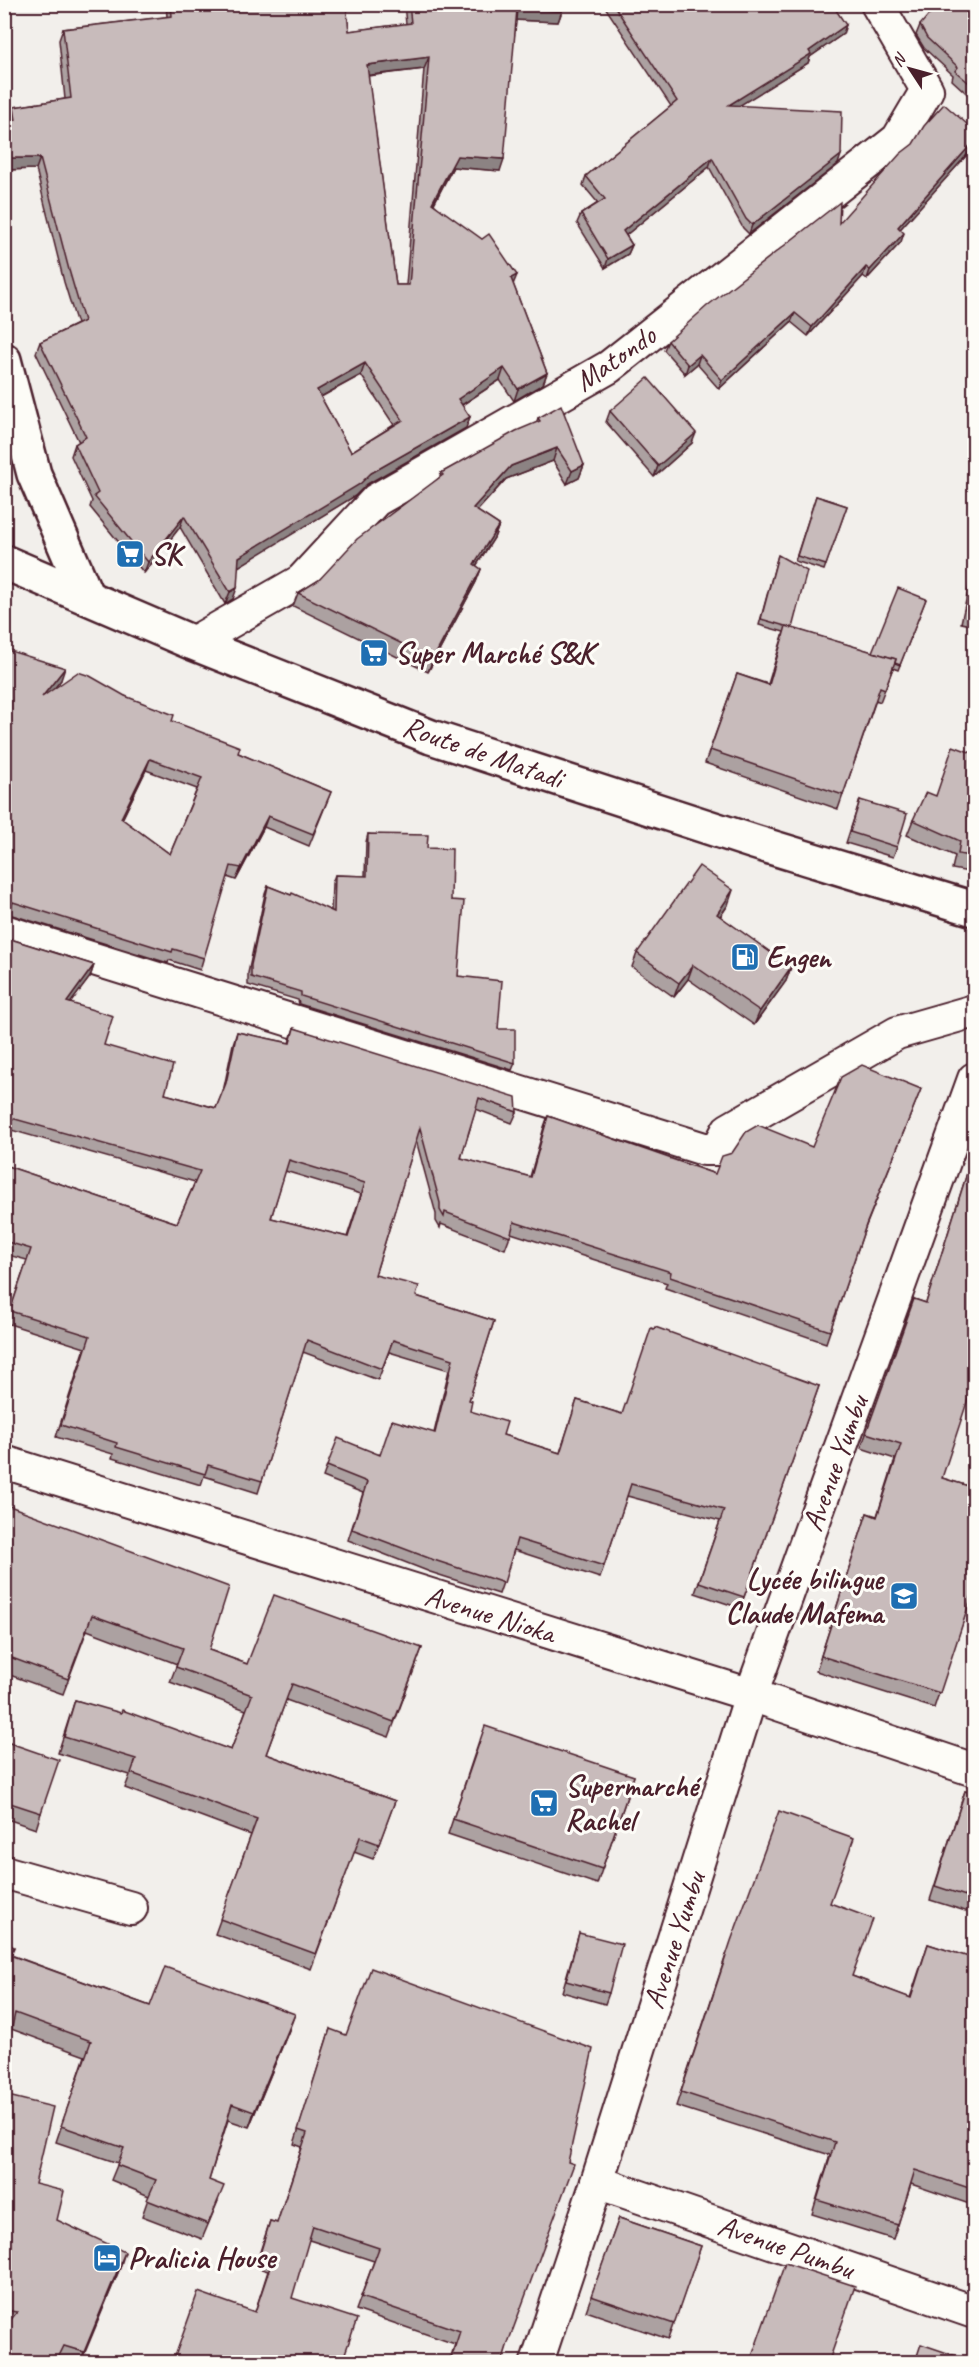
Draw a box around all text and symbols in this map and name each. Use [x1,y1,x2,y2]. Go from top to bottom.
north arrow [880,39,940,99]
text: N [888,48,911,71]
street label: Matondo [567,316,664,400]
place label: SK [151,535,186,573]
supermarket icon: SK [114,538,146,570]
place label: Super Marché S&K [395,634,600,672]
supermarket icon: Super Marché S&K [358,637,390,669]
street label: Route de Matadi [398,707,571,798]
place label: Engen [766,938,833,976]
fuel station icon: Engen [729,941,761,973]
street label: Avenue Yumbu [793,1388,878,1536]
place label: Lycée bilingue Claude Mafema [725,1560,885,1632]
street label: Avenue Nioka [420,1576,562,1653]
school or university icon: Lycée bilingue Claude Mafema [888,1580,920,1612]
place label: Supermarché Rachel [565,1767,702,1839]
supermarket icon: Supermarché Rachel [528,1787,560,1819]
street label: Avenue Yumbu [634,1865,715,2013]
street label: Avenue Pumbu [713,2206,861,2289]
place label: Pralicia House [128,2239,278,2277]
hotel icon: Pralicia House [91,2242,123,2274]

